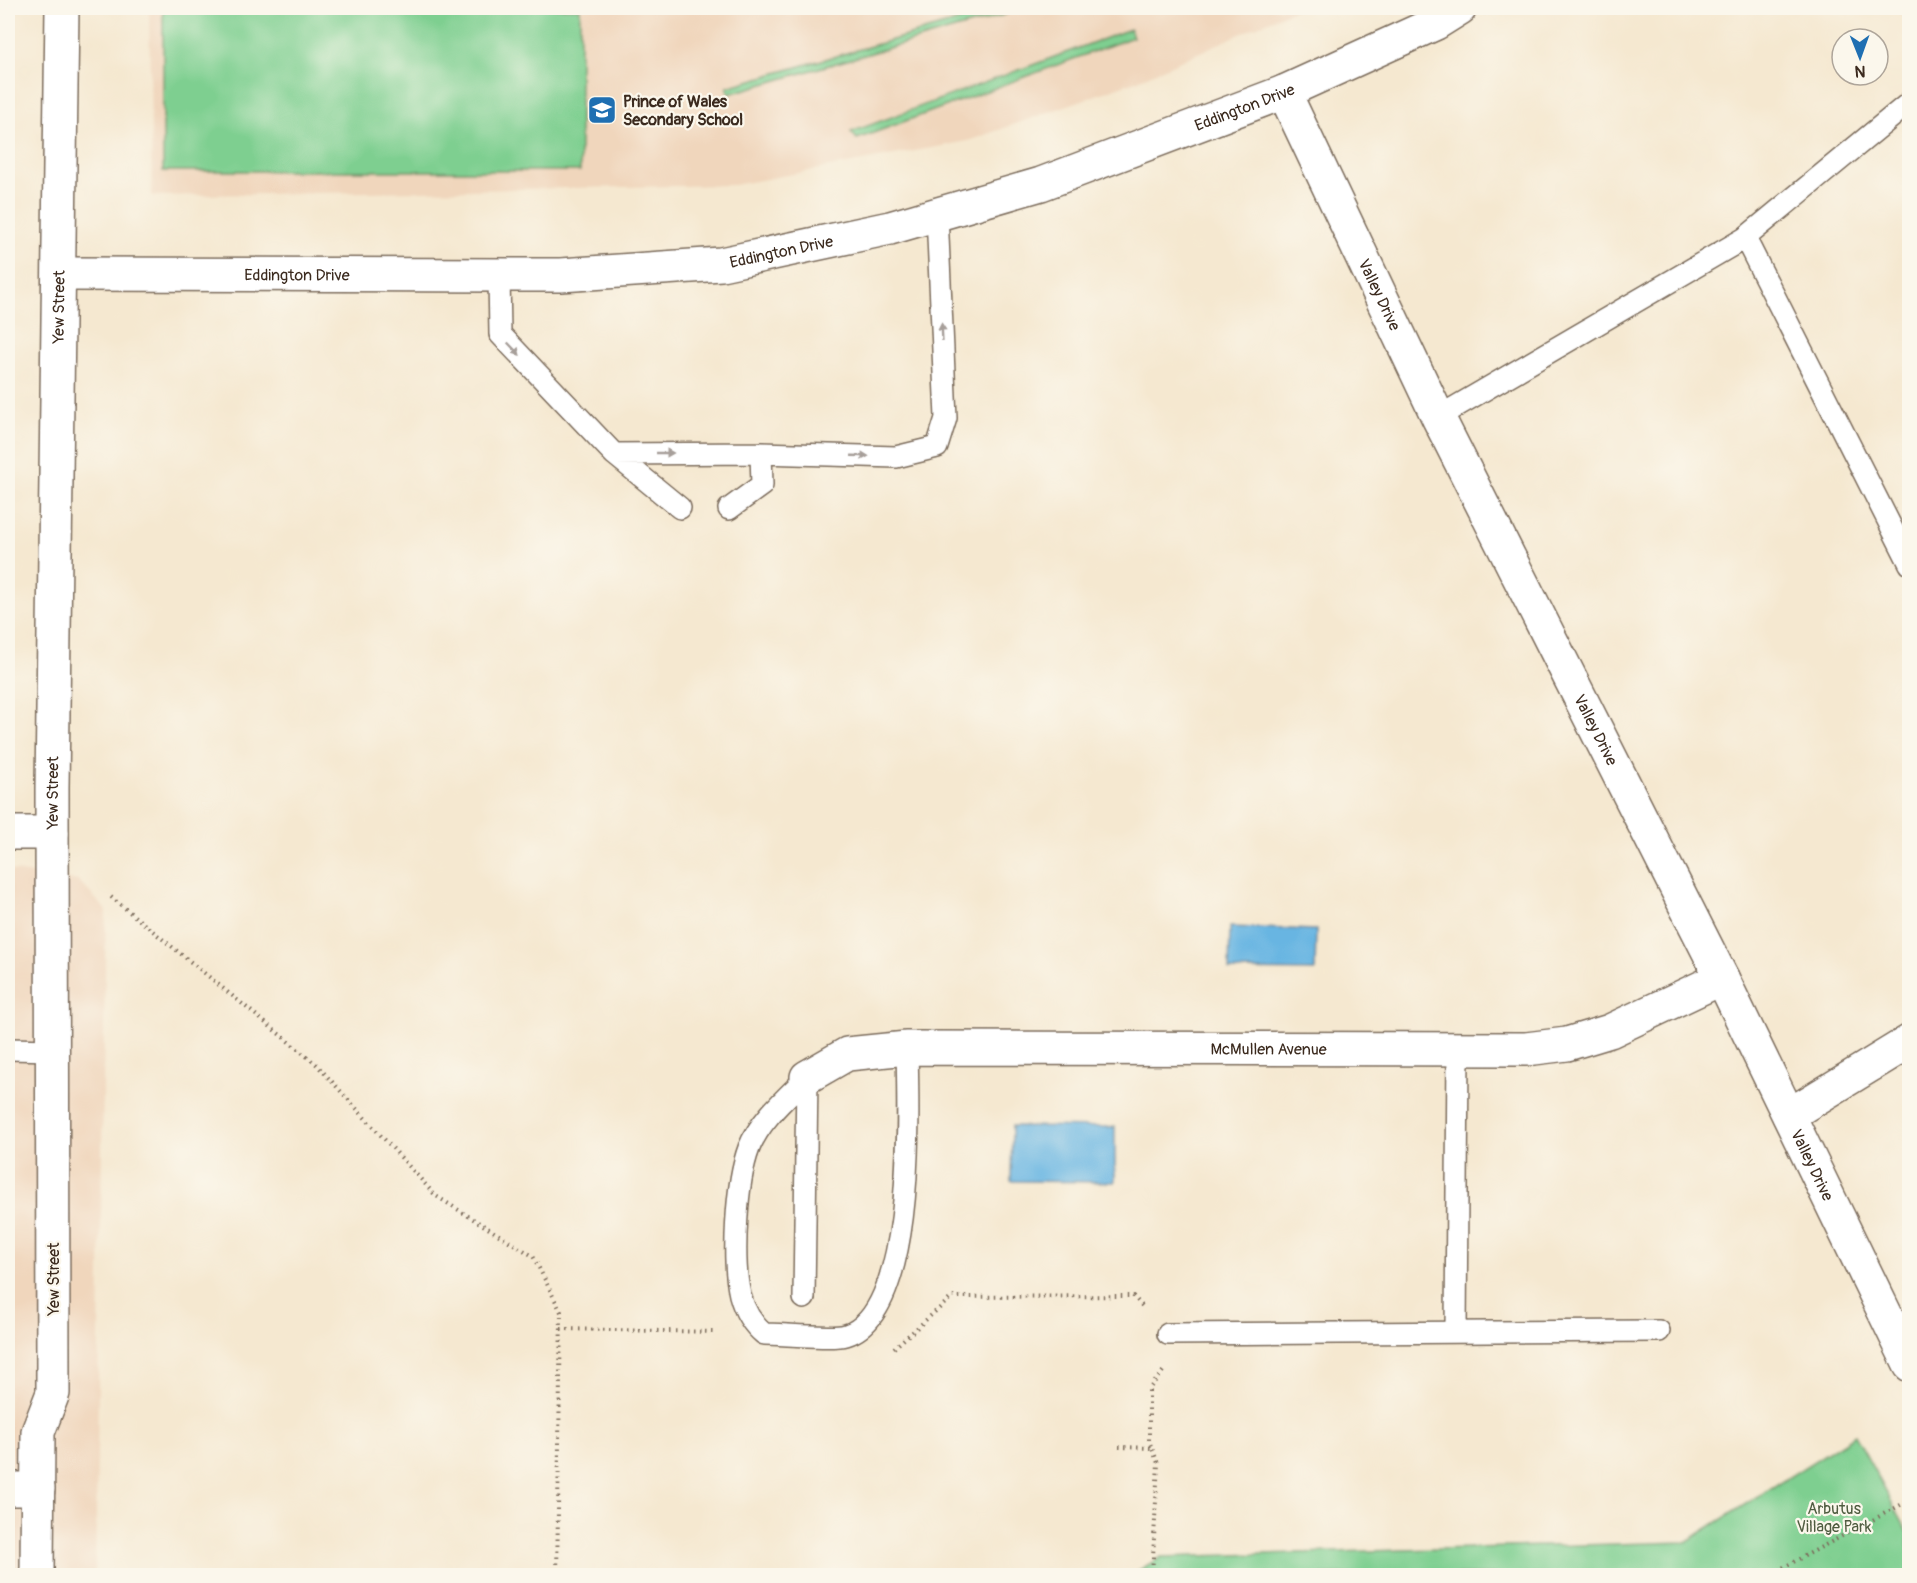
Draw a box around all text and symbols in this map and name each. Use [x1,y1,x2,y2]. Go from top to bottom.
north arrow [1830,27,1890,87]
text: N [1854,61,1866,81]
street label: Eddington Drive [1192,79,1298,136]
place label: Prince of Wales Secondary School [623,92,743,130]
school or university icon: Prince of Wales Secondary School [586,94,618,126]
street label: Eddington Drive [728,231,835,273]
street label: Valley Drive [1353,256,1405,334]
street label: Eddington Drive [244,265,350,286]
street label: Yew Street [49,270,70,345]
one-way arrow [938,323,947,342]
one-way arrow [507,342,521,357]
one-way arrow [655,448,674,458]
one-way arrow [850,452,869,461]
street label: Valley Drive [1569,691,1622,769]
street label: Yew Street [43,756,63,830]
street label: McMullen Avenue [1210,1039,1327,1060]
street label: Valley Drive [1786,1126,1838,1204]
street label: Yew Street [44,1242,64,1317]
park label: Arbutus Village Park [1797,1499,1872,1537]

